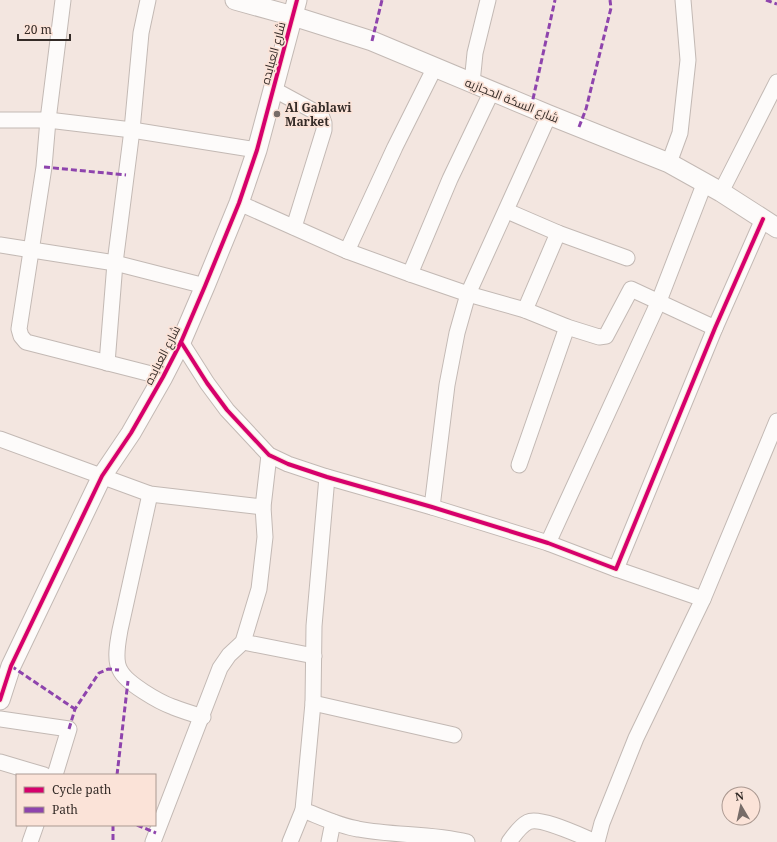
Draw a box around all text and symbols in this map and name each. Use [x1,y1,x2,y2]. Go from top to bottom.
scale bar [18,16,70,42]
street label: شارع العبابده [256,20,290,86]
text: 20 m [24,21,52,38]
street label: شارع السكة الحجازيه [462,73,562,127]
place label: Al Gablawi Market [285,99,352,130]
marker: Al Gablawi Market [272,109,282,119]
street label: شارع العبابده [140,322,184,387]
legend [16,774,156,826]
text: Cycle path [52,781,112,798]
north arrow [721,786,761,826]
text: N [734,787,745,804]
text: Path [52,801,78,818]

